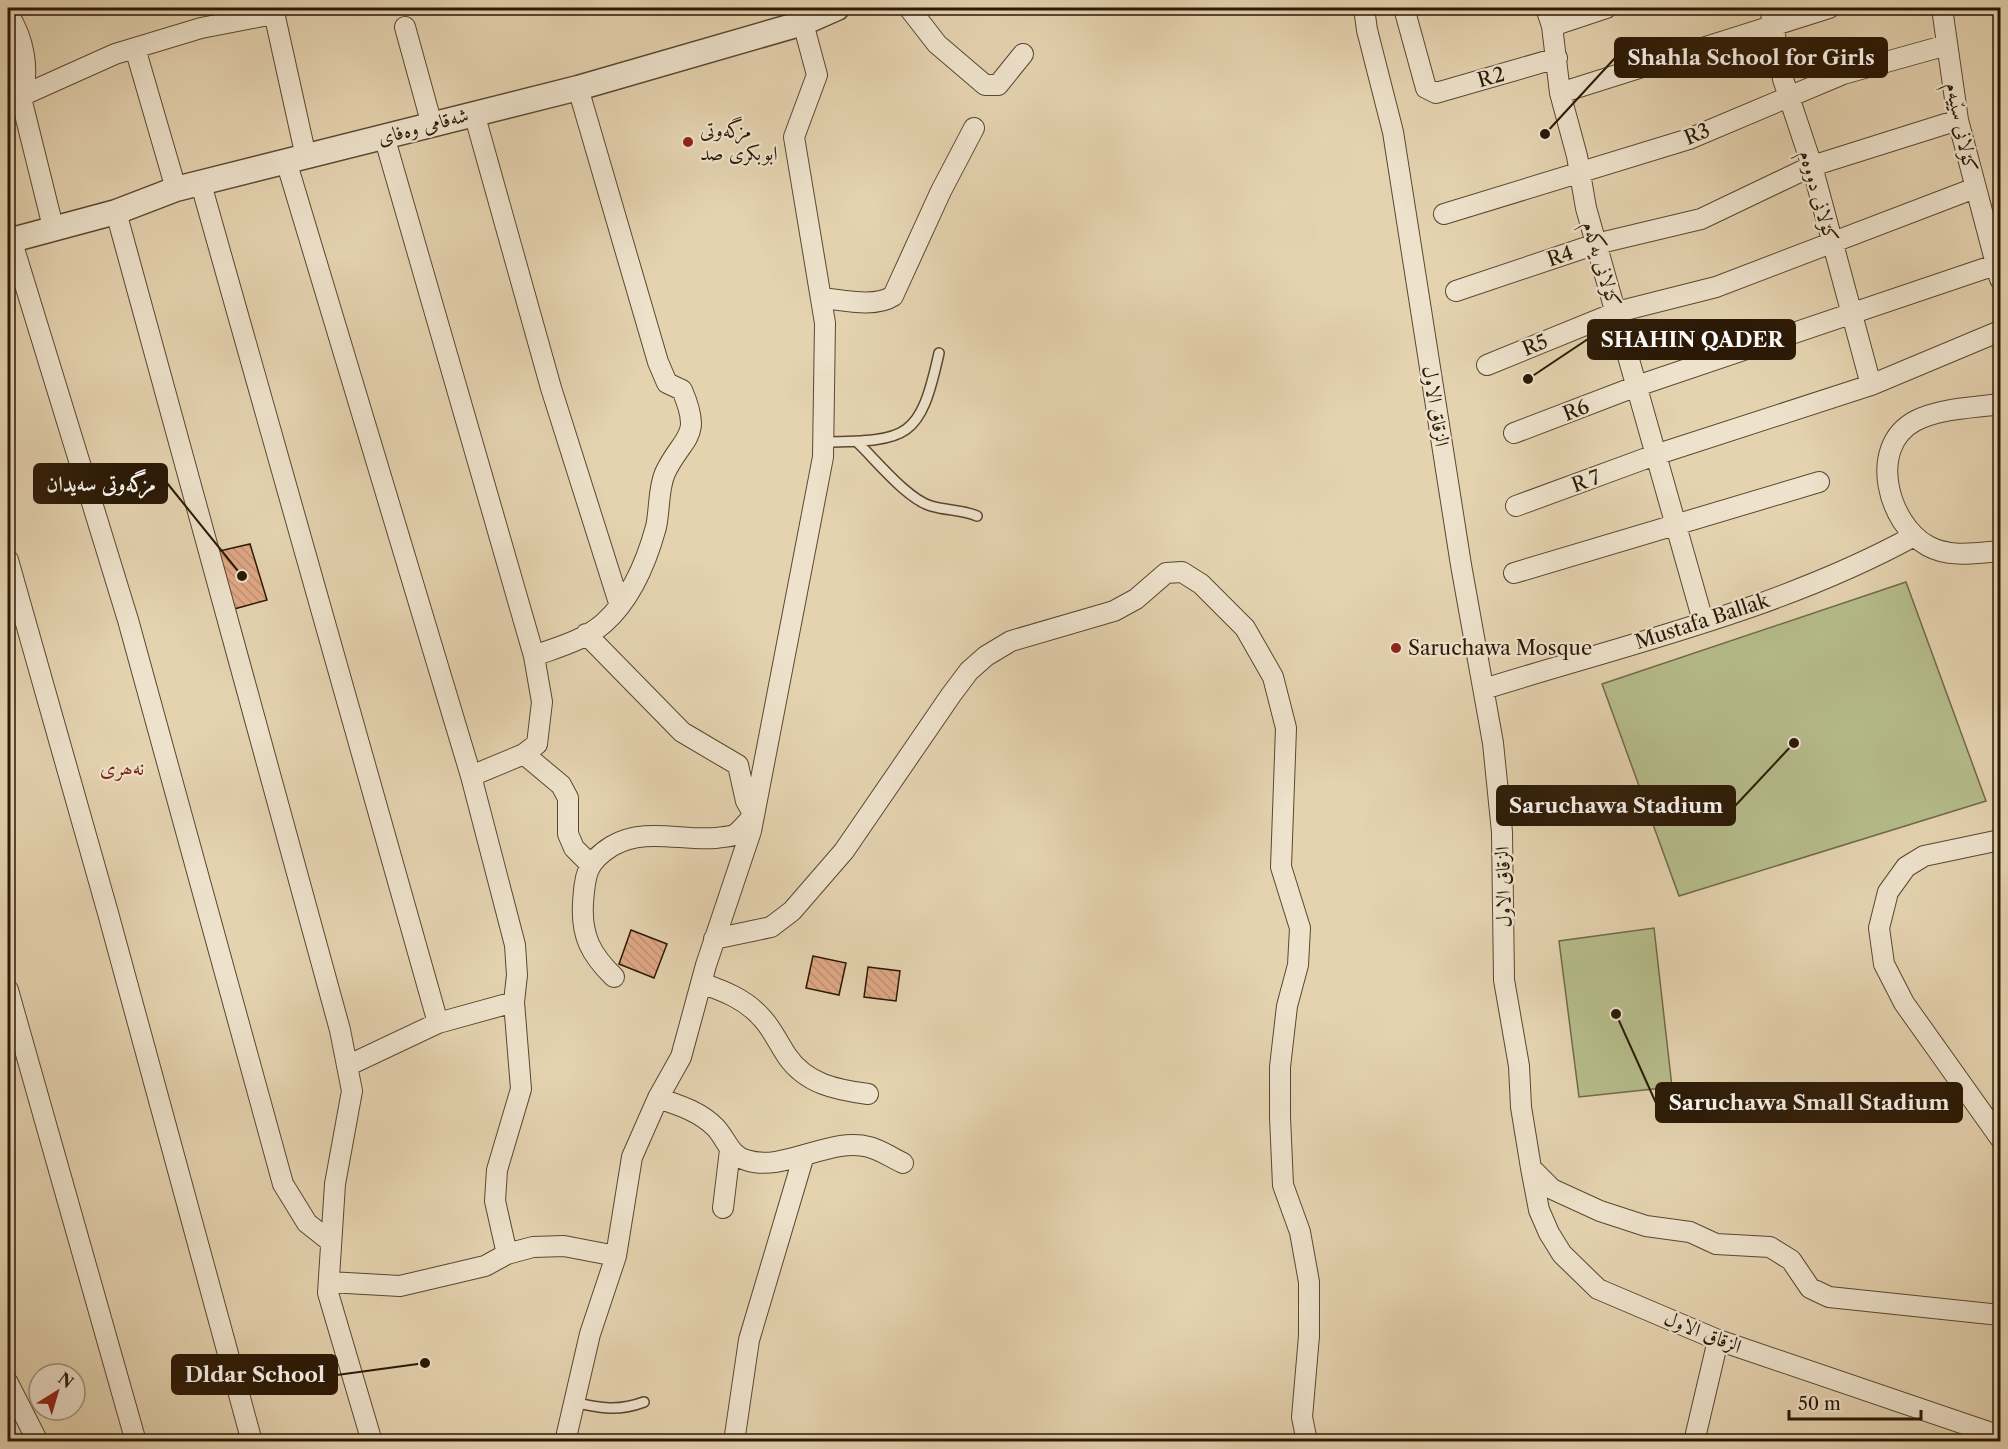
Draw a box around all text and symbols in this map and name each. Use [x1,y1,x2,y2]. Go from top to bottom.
callout: Shahla School for Girls [1615,38,1887,77]
text: Shahla School for Girls [1627,45,1875,70]
street label: R2 [1475,62,1507,92]
street label: کۆلانی سێیەم [1935,80,1983,175]
street label: شەقامی وەفای [375,102,471,150]
place label: مزگەوتی ابوبکری صد [700,116,778,166]
street label: R3 [1681,118,1713,150]
marker: مزگەوتی ابوبکری صد [681,135,695,149]
street label: کۆلانی دووەم [1789,147,1844,246]
street label: کۆلانی یەکەم [1572,218,1626,312]
street label: R4 [1544,240,1576,272]
callout: SHAHIN QADER [1588,320,1795,359]
text: SHAHIN QADER [1600,327,1784,352]
street label: R5 [1519,329,1551,361]
street label: الزقاق الاول [1418,364,1454,448]
street label: R6 [1559,394,1593,426]
callout: مزگەوتی سەیدان [34,464,167,503]
street label: R 7 [1568,465,1604,497]
text: مزگەوتی سەیدان [46,469,156,499]
street label: Mustafa Ballak [1632,588,1773,654]
place label: Saruchawa Mosque [1408,636,1592,660]
marker: Saruchawa Mosque [1389,641,1403,655]
district label: نەھری [100,755,144,781]
callout: Saruchawa Stadium [1497,786,1735,825]
text: Saruchawa Stadium [1509,793,1723,818]
street label: الزقاق الاول [1490,846,1516,928]
callout: Saruchawa Small Stadium [1656,1083,1962,1122]
text: Saruchawa Small Stadium [1669,1090,1950,1115]
street label: الزقاق الاول [1661,1306,1745,1358]
callout: Dldar School [172,1355,337,1394]
north arrow [27,1362,87,1422]
text: Dldar School [185,1362,325,1387]
text: N [54,1368,78,1392]
scale bar [1789,1383,1921,1421]
text: 50 m [1798,1393,1841,1415]

